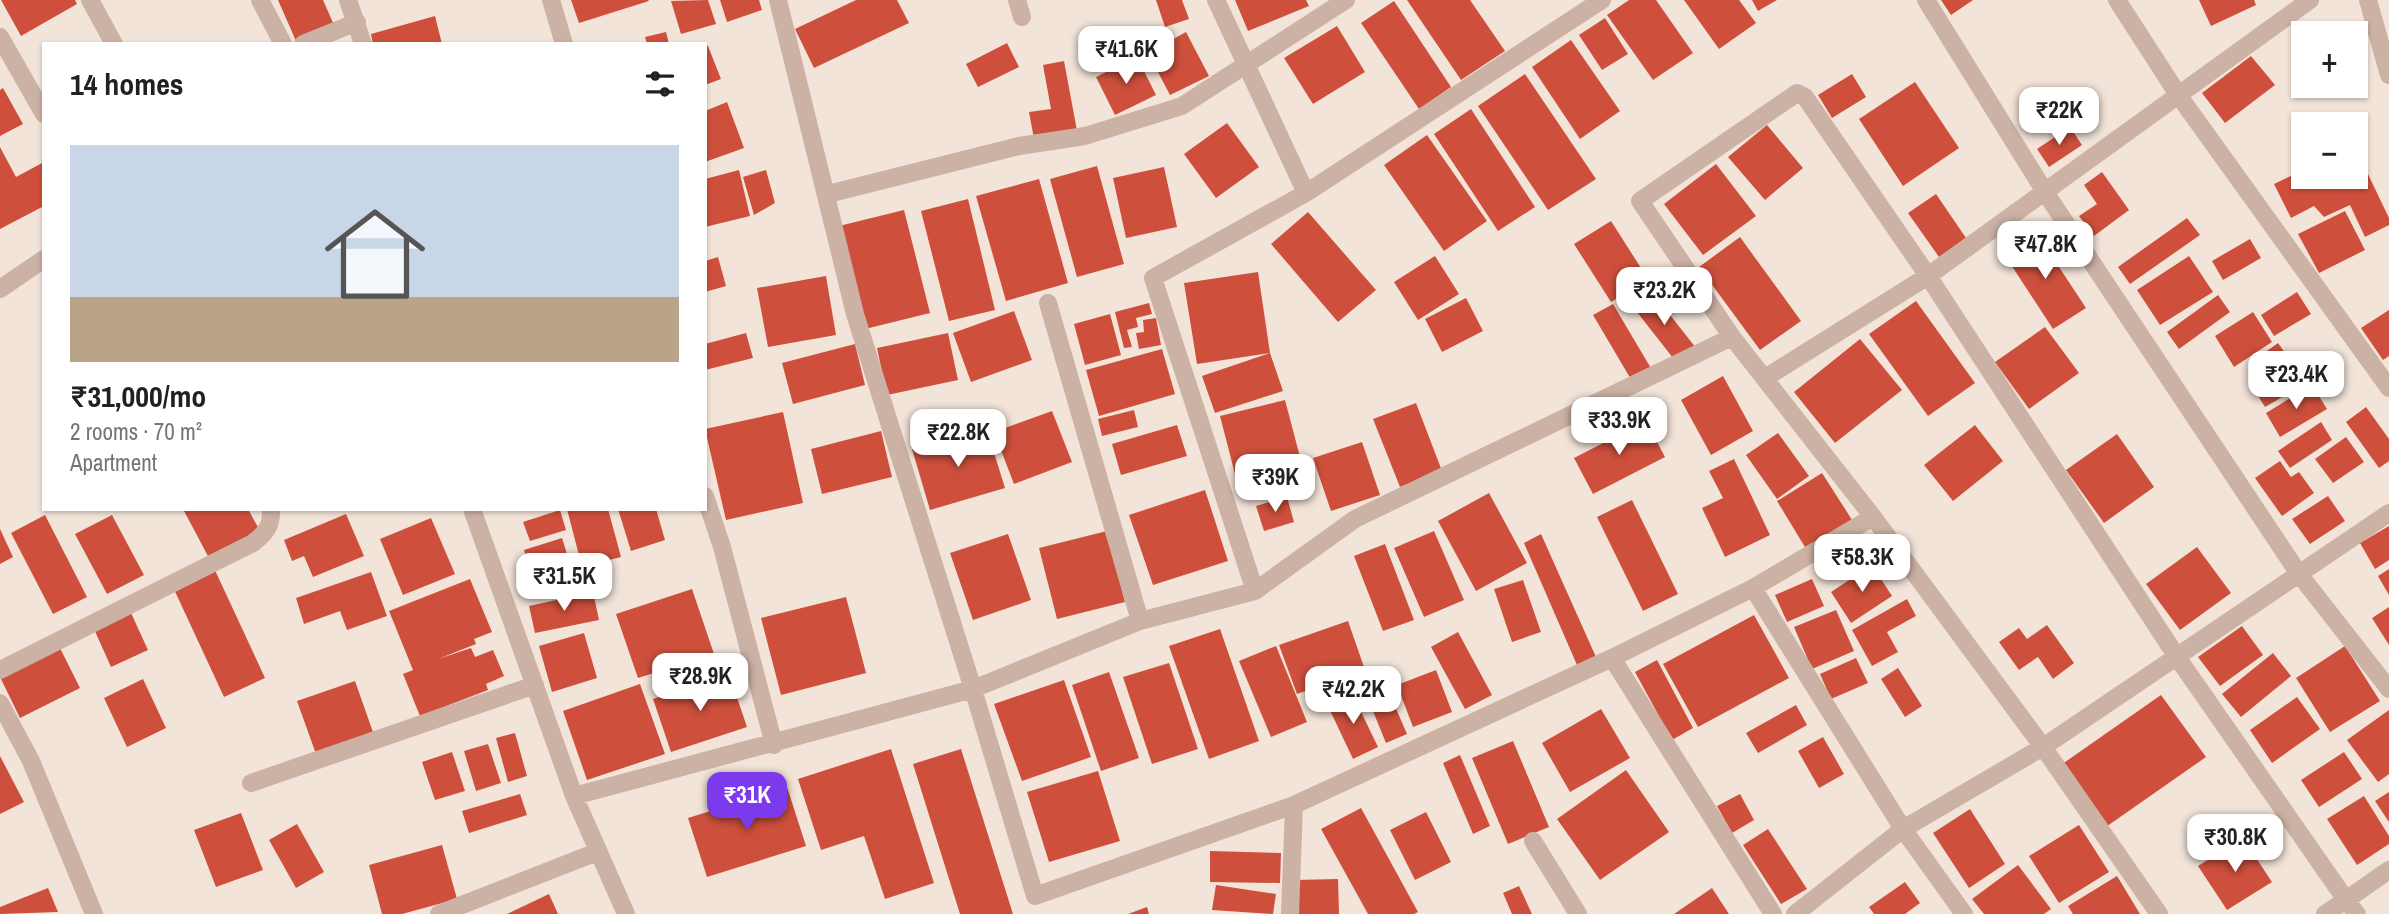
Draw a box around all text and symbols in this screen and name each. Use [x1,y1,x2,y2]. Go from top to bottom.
map controls [2291,21,2368,189]
button: + [2291,21,2368,98]
pin: ₹41.6K [1069,27,1183,86]
text: ₹41.6K [1094,33,1158,64]
text: 14 homes [70,64,184,104]
icon: filters [641,65,679,103]
pin: ₹22K [2018,88,2100,147]
text: ₹22K [2035,94,2083,125]
button: − [2291,112,2368,189]
icon: home [312,191,438,317]
pin: ₹47.8K [1988,222,2102,281]
text: ₹47.8K [2013,228,2077,259]
pin: ₹23.2K [1607,268,1721,327]
text: ₹23.2K [1632,274,1696,305]
pin: ₹23.4K [2239,352,2353,411]
text: ₹23.4K [2264,358,2328,389]
text: ₹31,000/mo [70,376,206,416]
pin: ₹33.9K [1562,398,1676,457]
text: ₹33.9K [1587,404,1651,435]
pin: ₹22.8K [901,410,1015,469]
text: 2 rooms · 70 m² [70,416,202,447]
text: ₹22.8K [926,416,990,447]
text: Apartment [70,447,157,478]
pin: ₹39K [1234,454,1316,514]
text: ₹39K [1251,461,1299,492]
pin: ₹58.3K [1805,534,1919,594]
text: ₹58.3K [1830,541,1894,572]
pin: ₹31.5K [507,554,621,613]
text: ₹31.5K [532,560,596,591]
pin: ₹28.9K [643,654,757,713]
text: ₹28.9K [668,660,732,691]
pin: ₹42.2K [1296,666,1410,726]
text: ₹42.2K [1321,673,1385,704]
pin: ₹31K [706,772,788,832]
text: ₹31K [723,779,771,810]
pin: ₹30.8K [2178,814,2292,874]
text: ₹30.8K [2203,821,2267,852]

